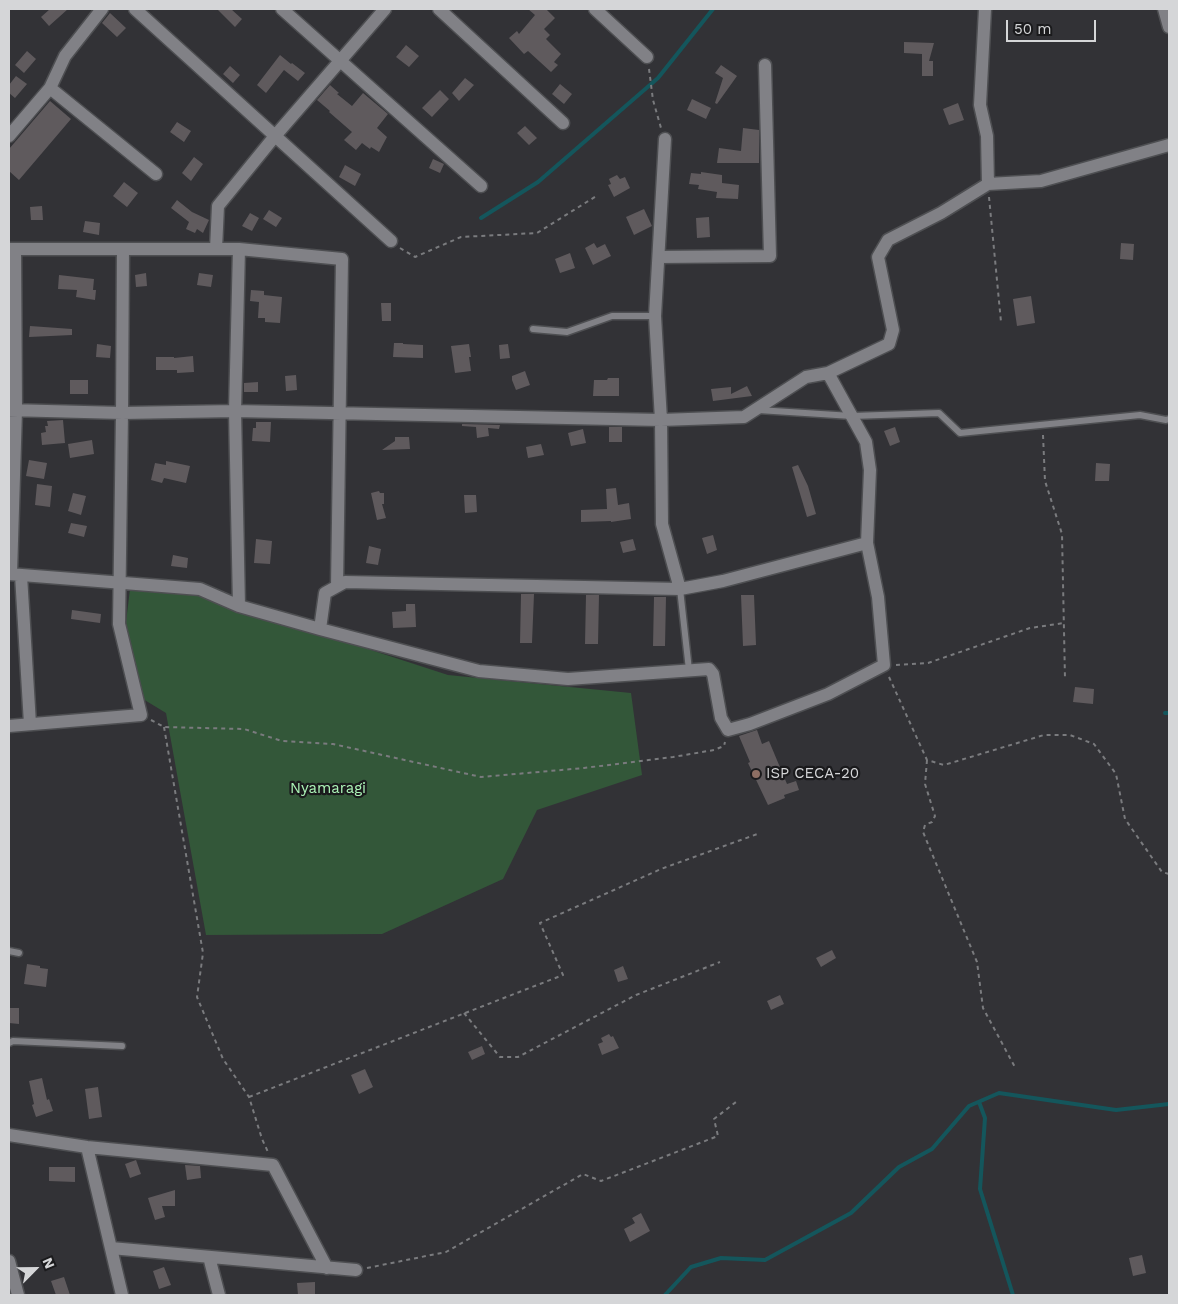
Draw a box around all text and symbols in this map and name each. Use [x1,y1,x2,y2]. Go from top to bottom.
scale bar [1008,10,1098,42]
text: 50 m [1014,20,1051,38]
place label: ISP CECA-20 [766,765,859,783]
marker: ISP CECA-20 [750,768,762,780]
park label: Nyamaragi [290,780,366,798]
north arrow [10,1244,60,1294]
text: N [39,1255,58,1271]

